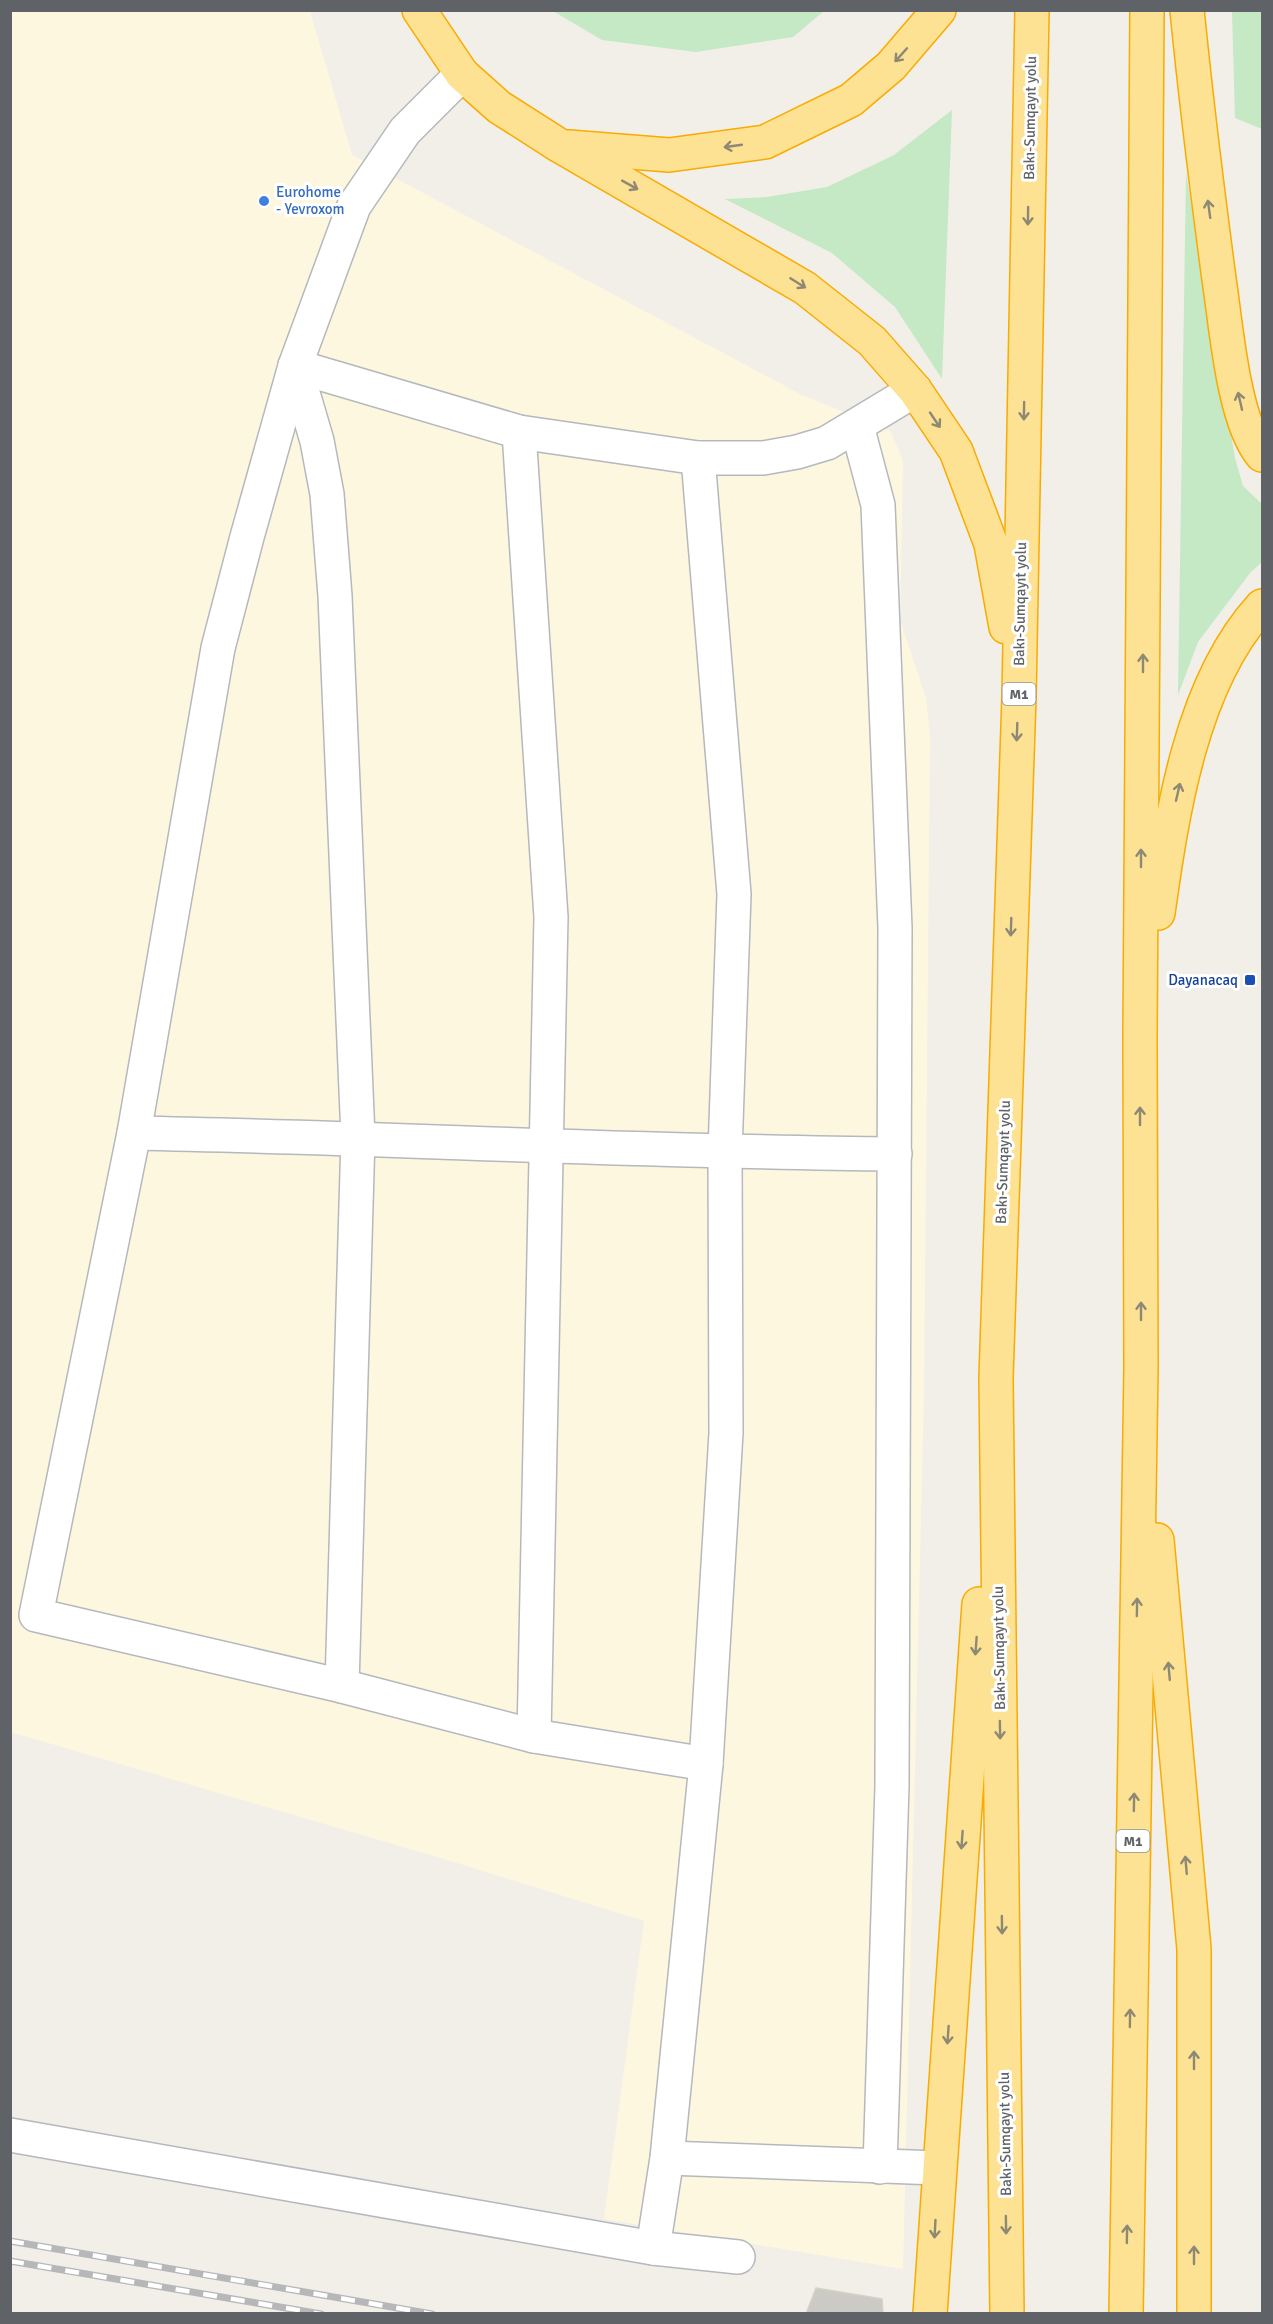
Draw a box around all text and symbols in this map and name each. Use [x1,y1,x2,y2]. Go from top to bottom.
one-way arrow [894,47,908,62]
street label: Bakı-Sumqayıt yolu [1020,56,1040,180]
one-way arrow [724,141,744,152]
one-way arrow [621,180,638,192]
place label: Eurohome - Yevroxom [276,183,345,218]
marker: Eurohome - Yevroxom [257,194,271,208]
one-way arrow [1204,199,1215,219]
one-way arrow [1022,205,1034,225]
one-way arrow [789,278,806,290]
one-way arrow [1234,392,1246,411]
one-way arrow [1018,400,1030,420]
one-way arrow [929,411,941,428]
street label: Bakı-Sumqayıt yolu [1010,542,1030,666]
one-way arrow [1137,653,1149,673]
road number: M1 [1002,683,1036,705]
one-way arrow [1012,721,1023,741]
one-way arrow [1172,783,1184,802]
one-way arrow [1136,848,1147,868]
one-way arrow [1005,916,1016,936]
place label: Dayanacaq [1168,971,1238,989]
marker: Dayanacaq [1243,973,1257,987]
street label: Bakı-Sumqayıt yolu [992,1100,1014,1224]
one-way arrow [1134,1106,1146,1126]
one-way arrow [1135,1301,1147,1321]
street label: Bakı-Sumqayıt yolu [989,1586,1009,1710]
one-way arrow [1131,1598,1143,1618]
one-way arrow [971,1635,982,1655]
one-way arrow [1163,1662,1174,1682]
one-way arrow [994,1720,1006,1740]
one-way arrow [1128,1793,1140,1813]
one-way arrow [956,1830,967,1850]
road number: M1 [1116,1830,1150,1852]
one-way arrow [1180,1856,1191,1876]
one-way arrow [997,1915,1008,1935]
one-way arrow [1125,2009,1136,2029]
one-way arrow [942,2024,953,2044]
one-way arrow [1188,2051,1200,2071]
street label: Bakı-Sumqayıt yolu [995,2072,1015,2196]
one-way arrow [1000,2215,1012,2235]
one-way arrow [929,2219,940,2239]
one-way arrow [1121,2225,1133,2245]
one-way arrow [1188,2246,1200,2266]

